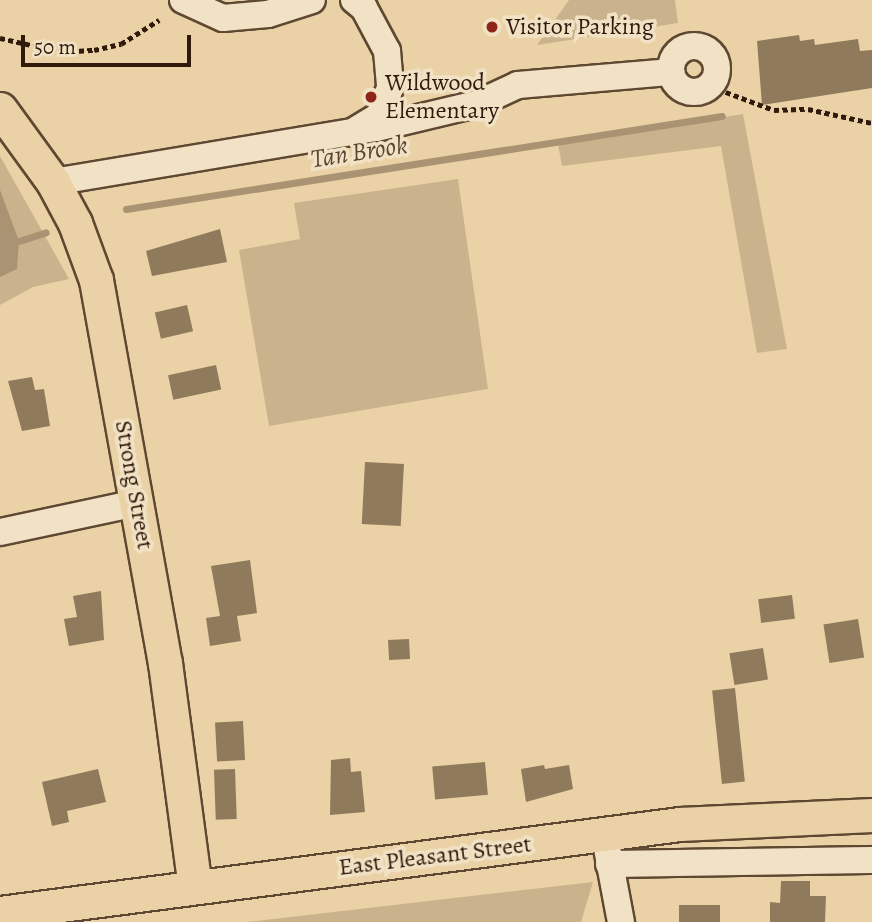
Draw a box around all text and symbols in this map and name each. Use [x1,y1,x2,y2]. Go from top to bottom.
place label: Visitor Parking [506,13,654,41]
marker: Visitor Parking [484,19,500,35]
scale bar [24,21,194,65]
text: 50 m [34,33,76,61]
place label: Wildwood Elementary [385,69,499,125]
marker: Wildwood Elementary [363,89,379,105]
water label: Tan Brook [308,129,410,175]
street label: Strong Street [108,418,160,552]
street label: East Pleasant Street [337,830,533,882]

